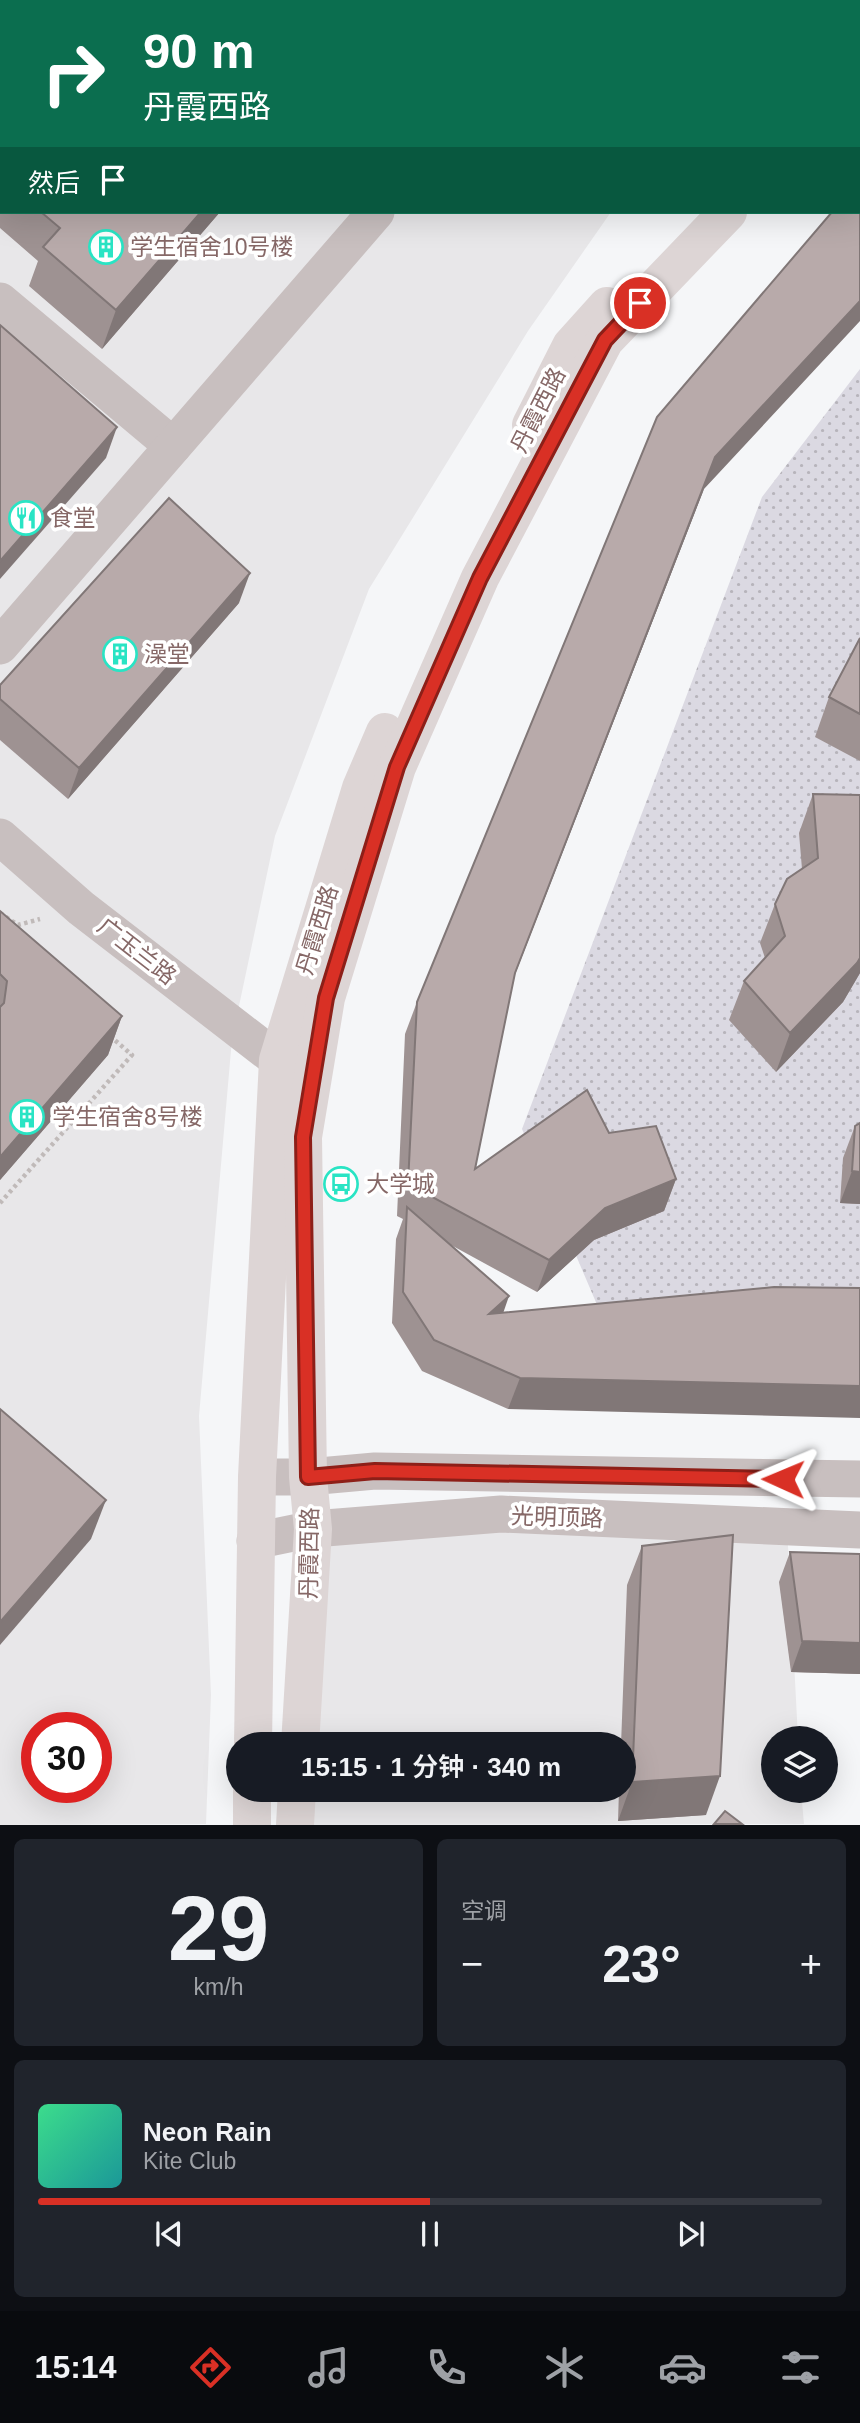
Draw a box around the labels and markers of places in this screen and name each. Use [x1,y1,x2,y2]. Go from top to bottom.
building icon: 学生宿舍10号楼 [87,228,125,266]
place label: 学生宿舍10号楼 [130,234,294,260]
pin [610,273,670,333]
restaurant icon: 食堂 [7,499,45,537]
place label: 食堂 [50,505,96,531]
building icon: 澡堂 [101,635,139,673]
place label: 澡堂 [144,641,190,667]
building icon: 学生宿舍8号楼 [8,1098,46,1136]
place label: 学生宿舍8号楼 [52,1104,203,1130]
bus stop icon: 大学城 [322,1165,360,1203]
place label: 大学城 [366,1171,435,1197]

